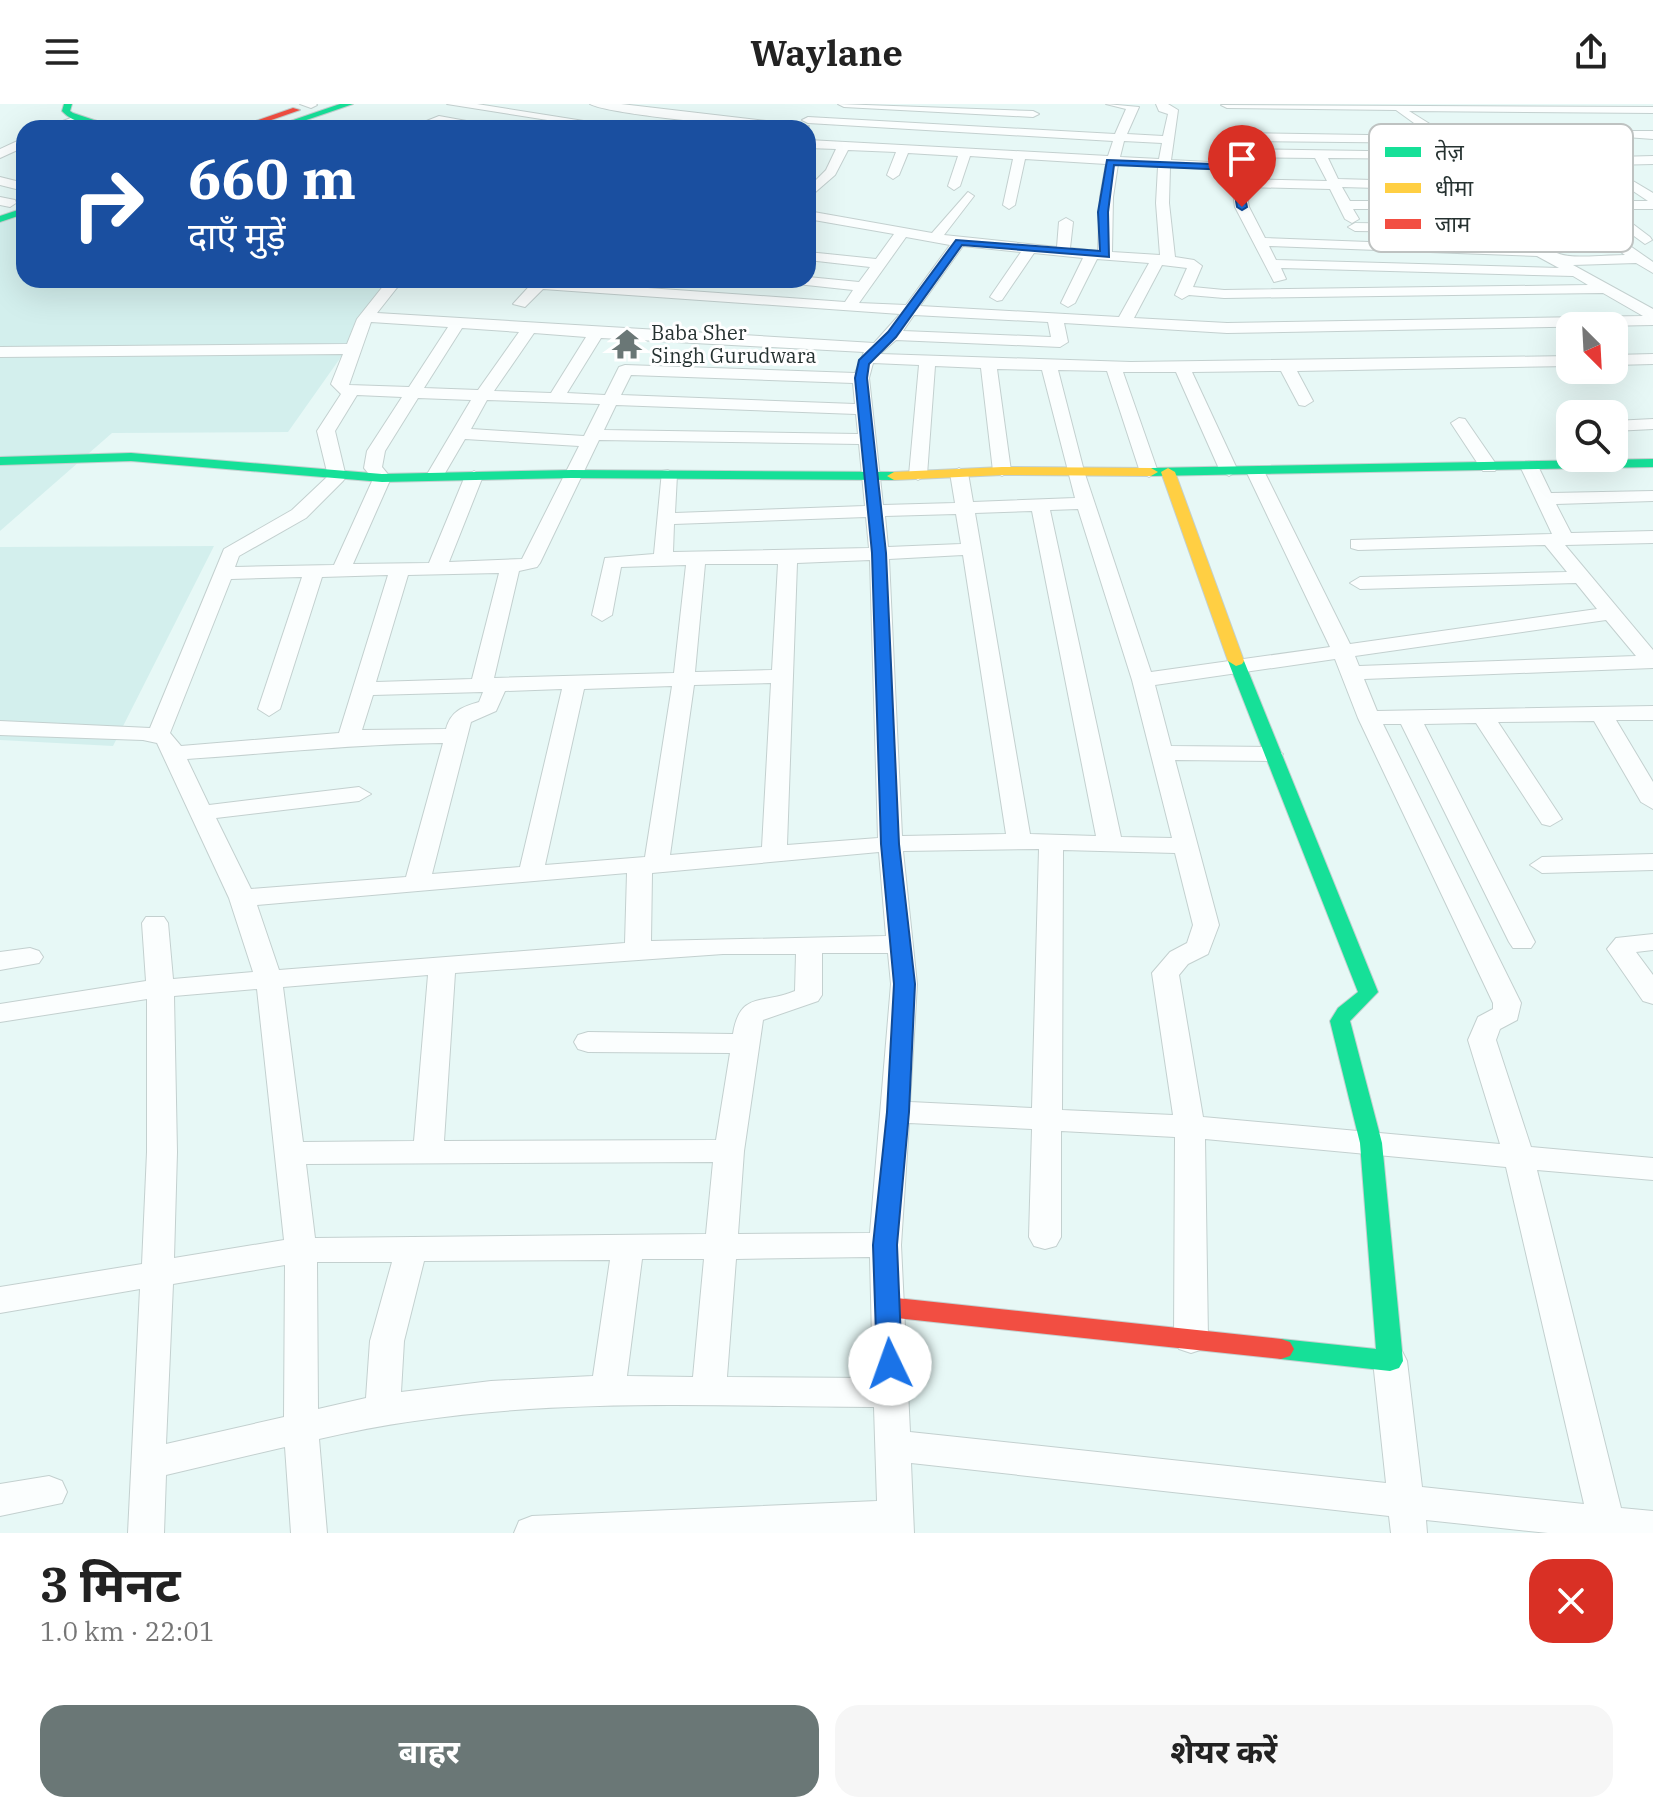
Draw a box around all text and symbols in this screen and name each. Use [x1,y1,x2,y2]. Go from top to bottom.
text: Waylane [750,29,903,76]
icon: menu [40,30,84,74]
icon: share [1569,30,1613,74]
legend [1369,124,1633,252]
pin [1208,125,1276,207]
icon: arrive [1220,137,1264,181]
text: तेज़ [1435,137,1465,166]
text: 660 m [188,142,356,214]
icon: right [56,152,160,256]
text: धीमा [1435,173,1473,202]
text: जाम [1435,209,1471,238]
text: दाएँ मुड़ें [188,212,286,259]
north arrow [1556,312,1628,384]
map controls [1556,312,1628,472]
place label: Baba Sher Singh Gurudwara [651,319,817,369]
temple icon: Baba Sher Singh Gurudwara [610,327,644,361]
button: search [1556,400,1628,472]
position arrow [848,1322,932,1406]
text: 3 मिनट [40,1553,181,1615]
button: close [1529,1559,1613,1643]
text: 1.0 km · 22:01 [40,1614,215,1648]
button: बाहर [40,1705,819,1797]
button: शेयर करें [835,1705,1613,1797]

